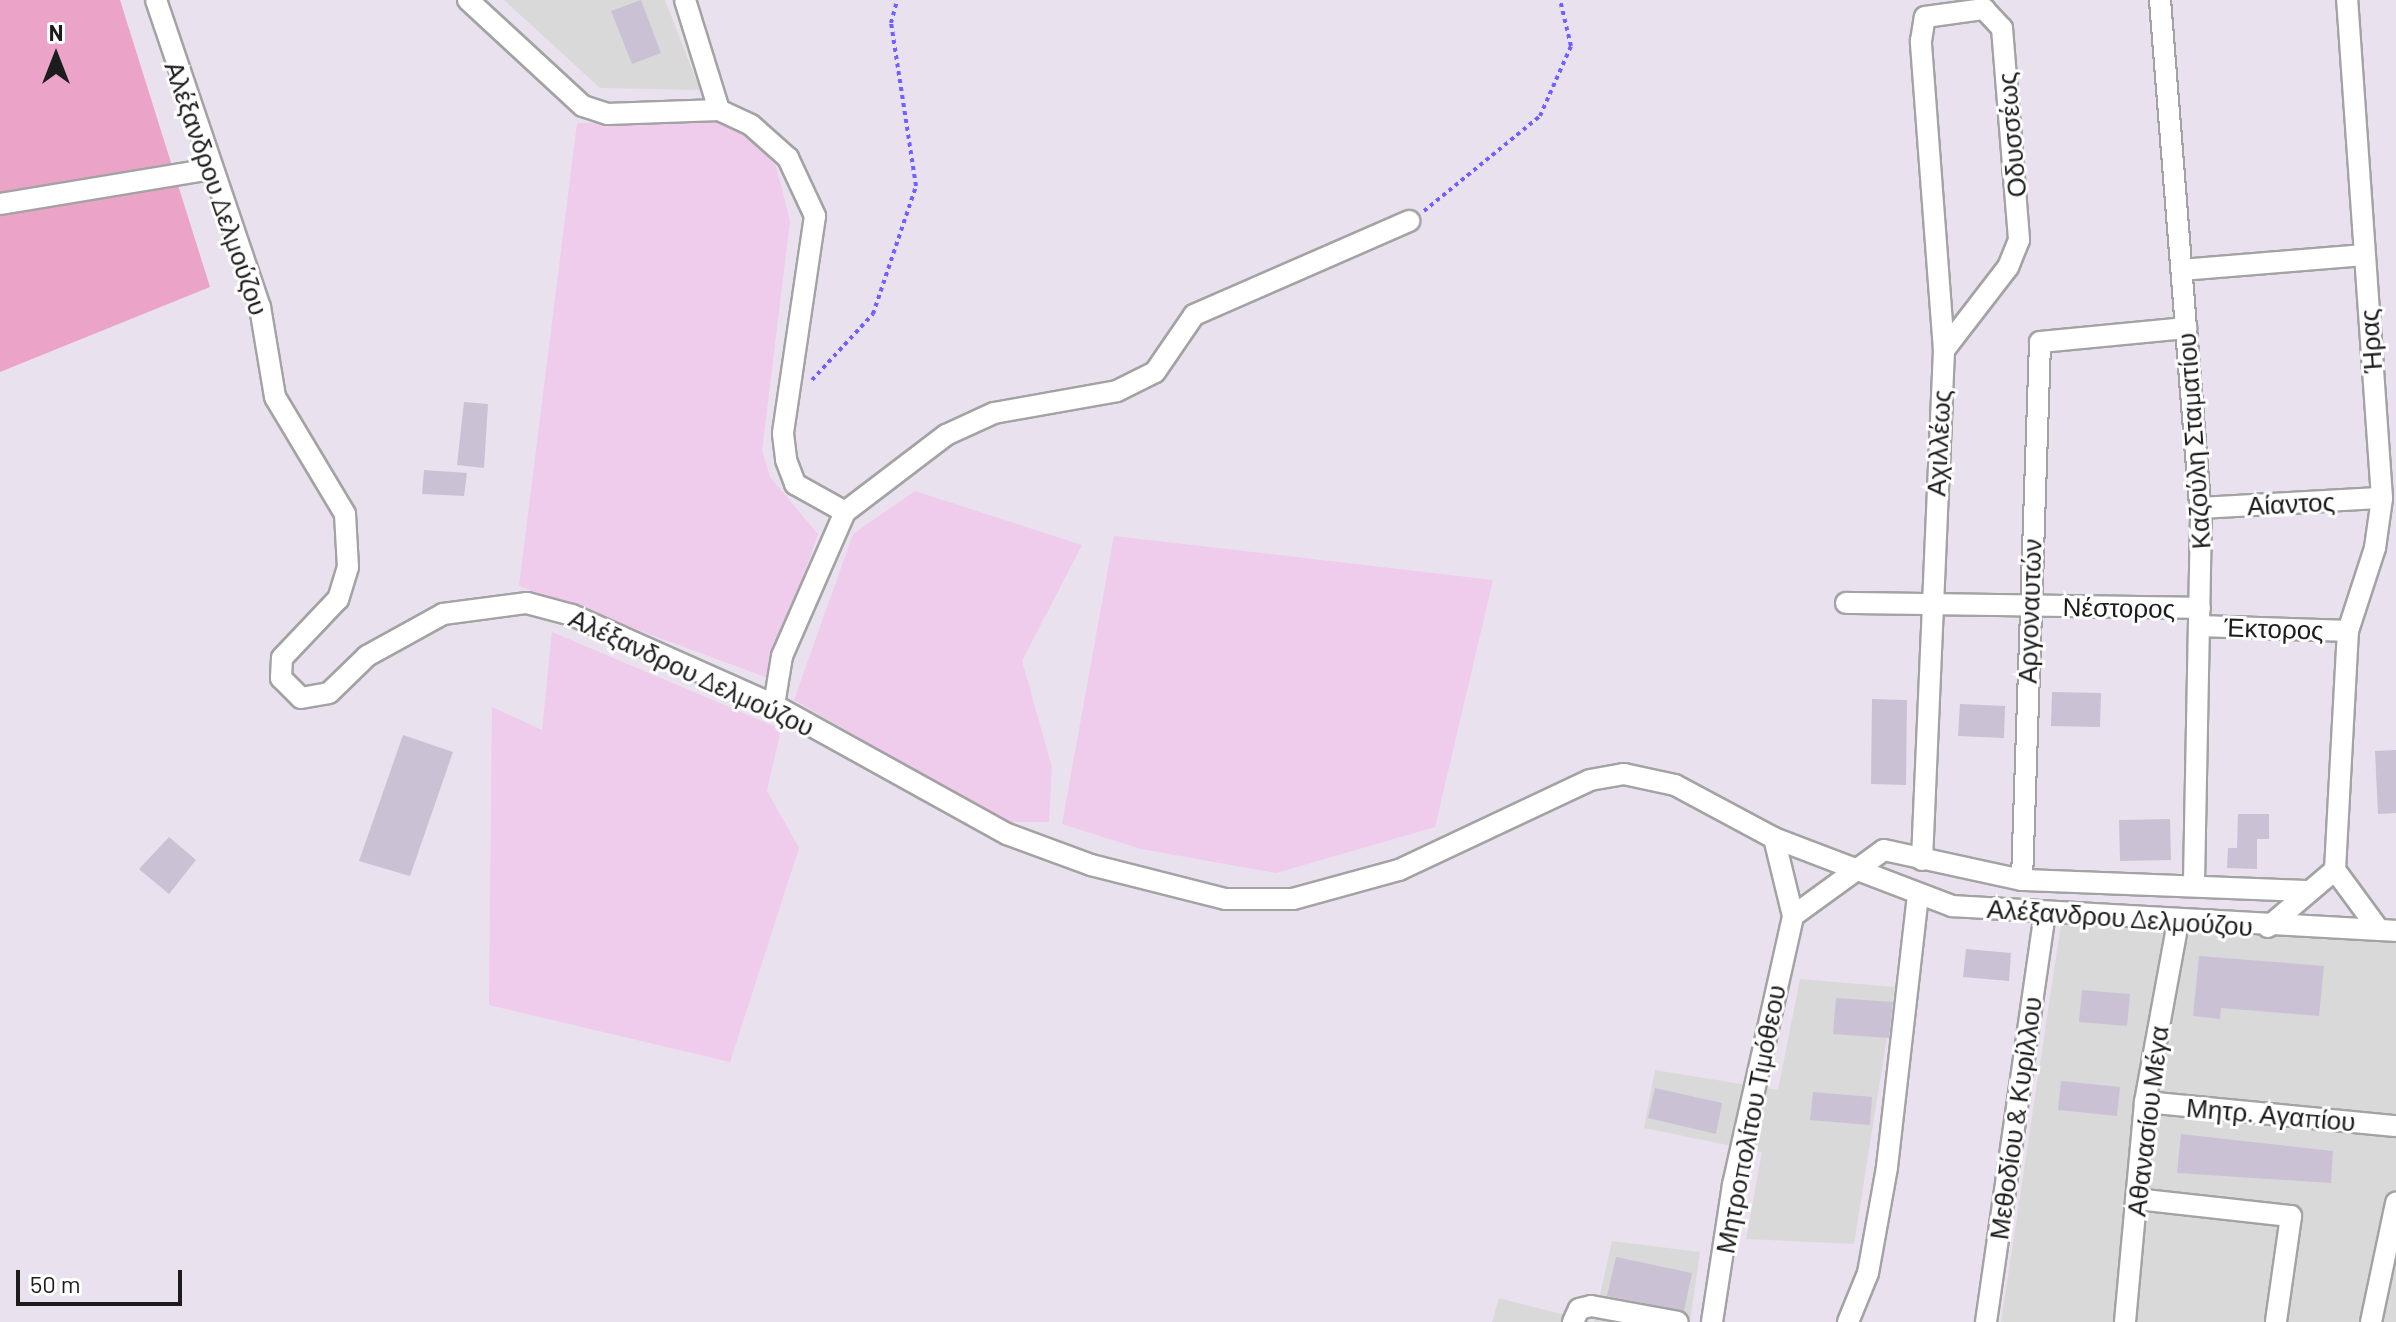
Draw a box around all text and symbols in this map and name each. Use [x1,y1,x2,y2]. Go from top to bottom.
north arrow [16,16,96,96]
text: N [49,19,63,45]
street label: Αλέξανδρου Δελμούζου [159,57,275,319]
street label: Οδυσσέως [1990,71,2032,199]
street label: Ήρας [2352,308,2388,374]
street label: Καζούλη Σταματίου [2170,332,2216,550]
street label: Αχιλλέως [1920,389,1956,497]
street label: Αίαντος [2246,485,2336,521]
street label: Αργοναυτών [2011,538,2047,684]
street label: Νέστορος [2062,590,2176,624]
street label: Αλέξανδρου Δελμούζου [565,602,819,742]
street label: Έκτορος [2224,611,2324,645]
street label: Αλέξανδρου Δελμούζου [1986,892,2254,942]
street label: Μητροπολίτου Τιμόθεου [1709,982,1791,1256]
street label: Μεθοδίου & Κυρίλλου [1983,995,2047,1241]
street label: Αθανασίου Μέγα [2120,1024,2174,1218]
street label: Μητρ. Αγαπίου [2185,1091,2357,1137]
scale bar [20,1254,186,1304]
text: 50 m [30,1269,81,1298]

